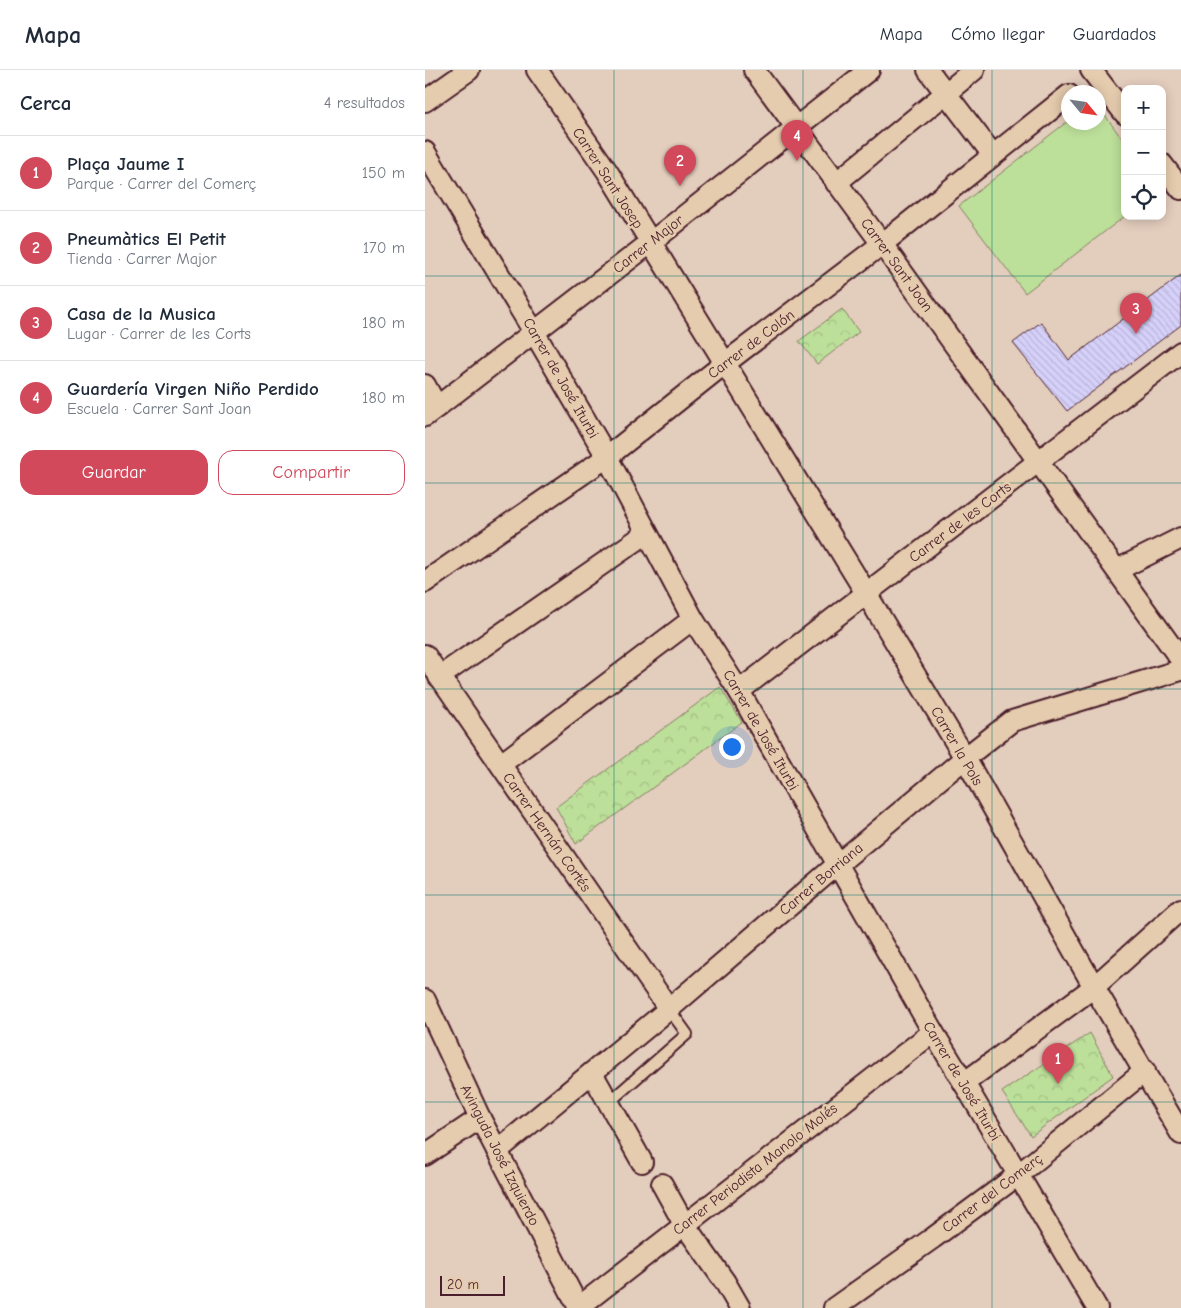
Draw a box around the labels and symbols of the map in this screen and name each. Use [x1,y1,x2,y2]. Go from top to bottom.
north arrow [1061,85,1106,130]
pin: 4 [781,120,813,161]
street label: Carrer Sant Josep [569,124,647,232]
pin: 2 [664,145,696,186]
street label: Carrer Major [609,211,687,277]
street label: Carrer Sant Joan [857,215,937,315]
pin: 3 [1120,293,1152,334]
street label: Carrer de Colón [704,305,798,383]
street label: Carrer de José Iturbi [519,315,603,441]
street label: Carrer de les Corts [905,478,1015,566]
street label: Carrer de José Iturbi [719,667,803,793]
street label: Carrer la Pols [927,703,987,789]
your location [719,734,745,760]
street label: Carrer Hernán Cortés [499,769,595,895]
street label: Carrer Borriana [776,839,866,919]
street label: Carrer de José Iturbi [919,1018,1005,1144]
pin: 1 [1042,1043,1074,1084]
street label: Avinguda José Izquierdo [457,1081,543,1229]
street label: Carrer Periodista Manolo Molés [669,1099,841,1239]
street label: Carrer del Comerç [938,1150,1046,1236]
scale bar [440,1273,505,1296]

